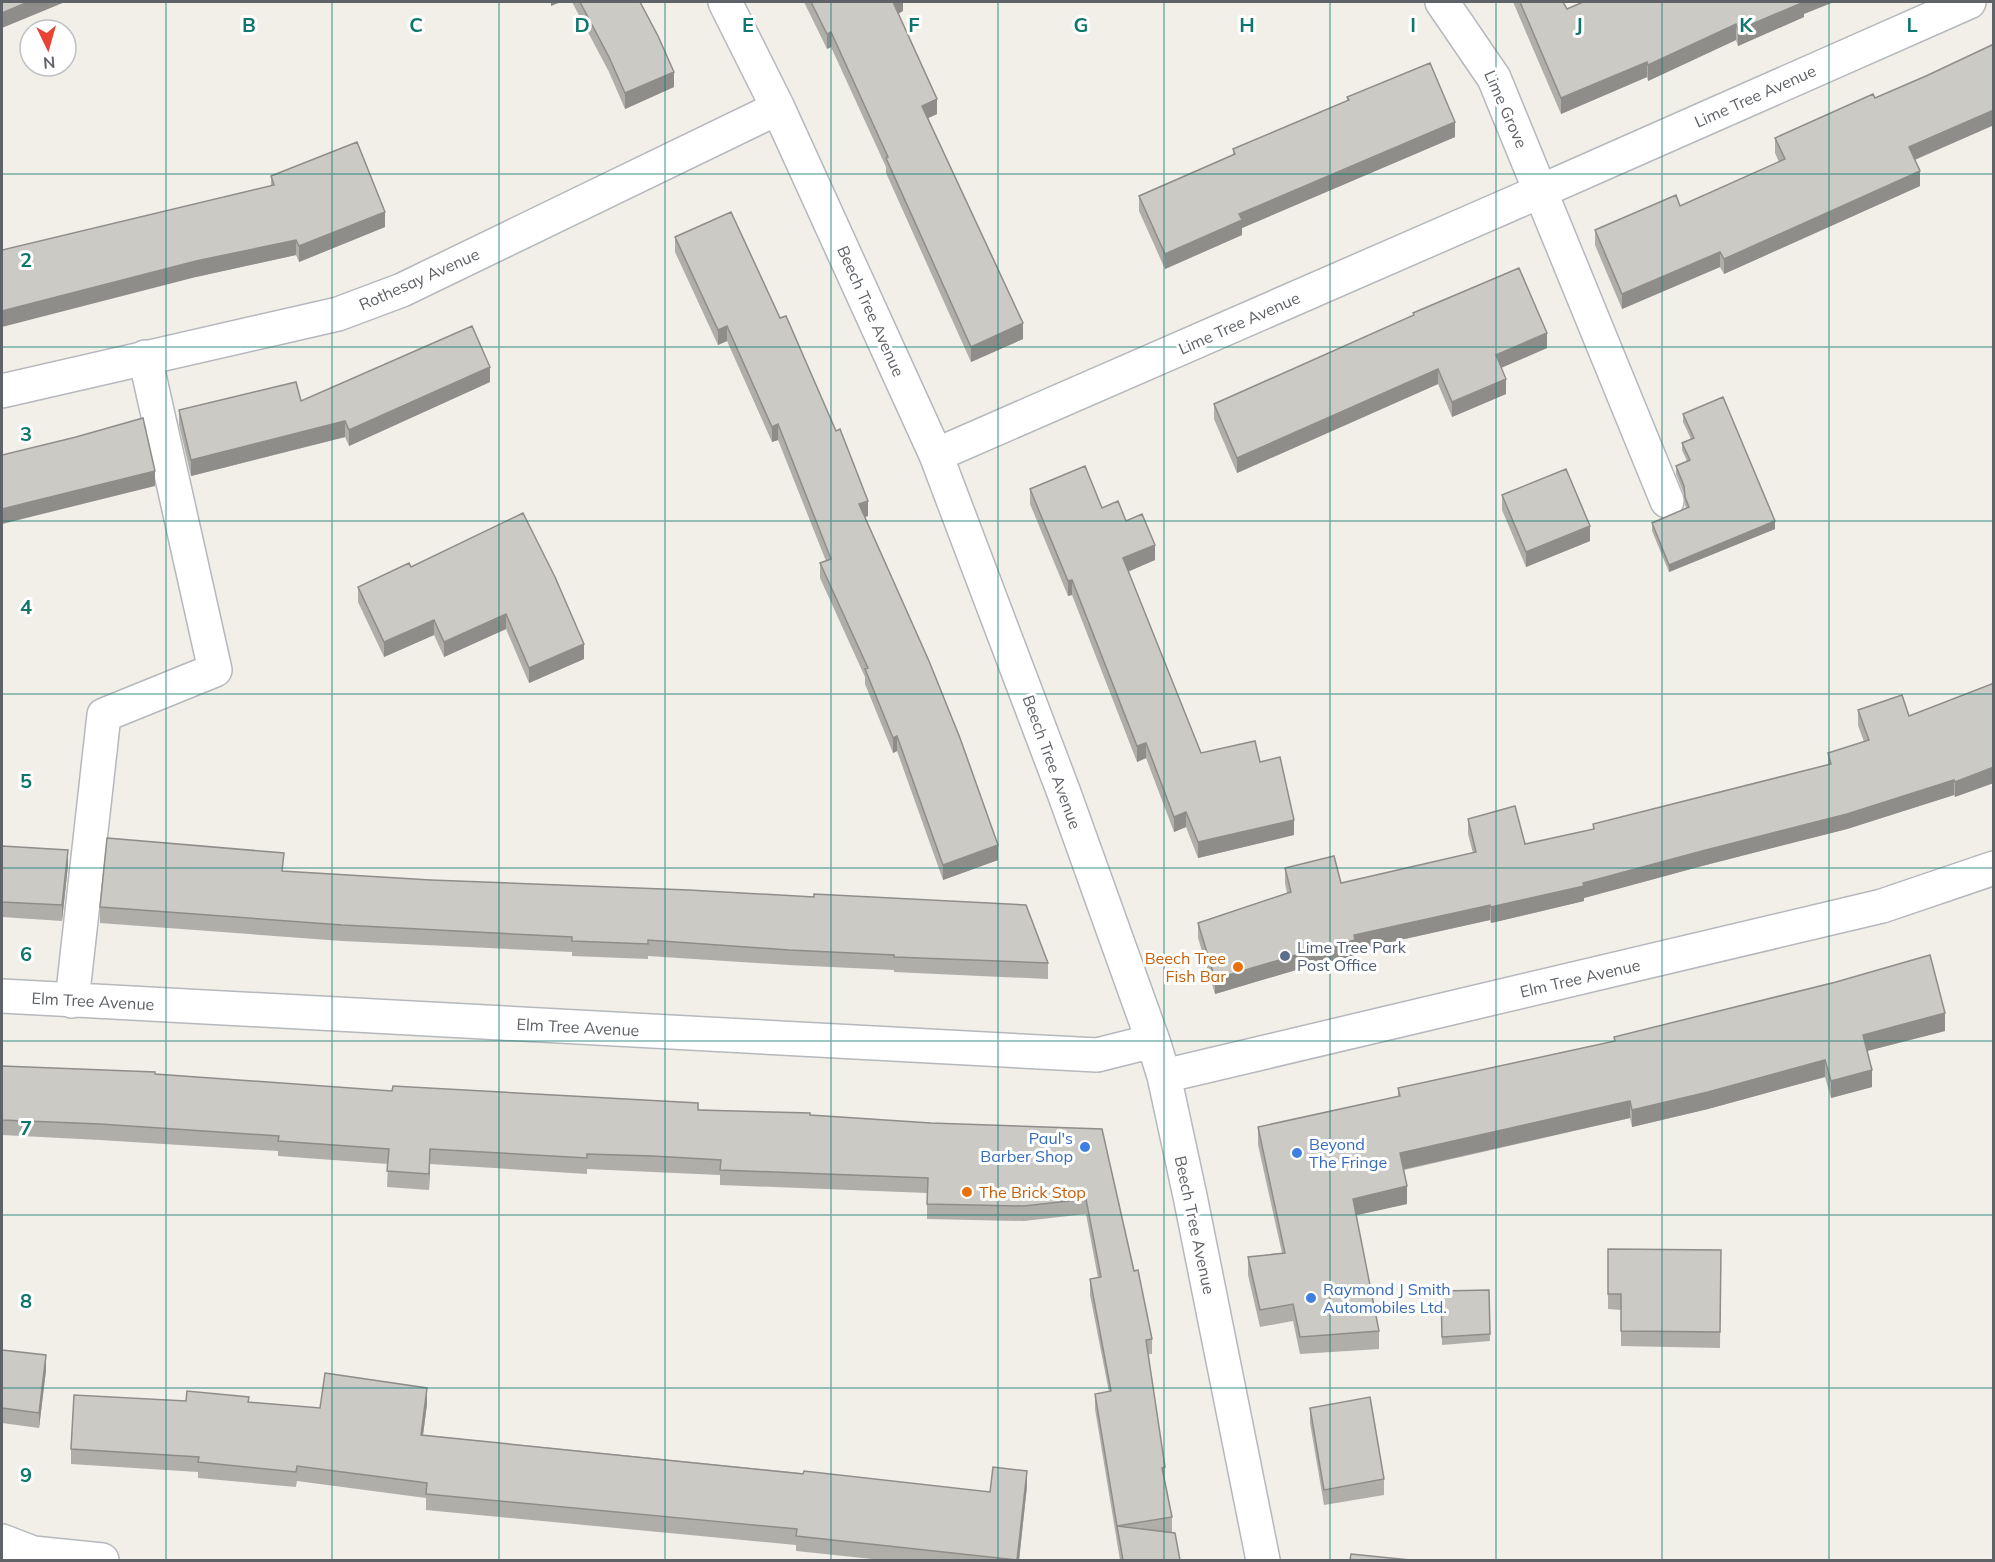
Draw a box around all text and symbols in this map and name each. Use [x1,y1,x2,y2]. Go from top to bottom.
text: B [242,12,256,37]
text: C [409,12,423,37]
text: D [574,12,590,37]
text: E [742,12,754,37]
text: F [908,12,920,37]
text: G [1074,12,1088,37]
text: H [1239,12,1255,37]
text: I [1410,12,1416,37]
text: J [1575,12,1583,37]
text: K [1739,12,1753,37]
text: L [1906,12,1918,37]
north arrow [18,18,78,78]
text: N [42,52,56,73]
street label: Lime Tree Avenue [1691,60,1819,132]
street label: Lime Grove [1480,67,1532,151]
street label: Beech Tree Avenue [833,242,909,380]
street label: Rothesay Avenue [356,244,482,314]
text: 2 [20,247,32,272]
street label: Lime Tree Avenue [1175,287,1303,359]
text: 3 [20,421,32,446]
text: 4 [20,594,32,619]
street label: Beech Tree Avenue [1018,692,1086,832]
text: 5 [20,768,32,793]
place label: Lime Tree Park Post Office [1297,937,1407,975]
text: 6 [20,941,32,966]
place label: Beech Tree Fish Bar [1145,948,1226,986]
marker: Lime Tree Park Post Office [1278,949,1292,963]
street label: Elm Tree Avenue [1518,954,1642,1002]
marker: Beech Tree Fish Bar [1231,960,1245,974]
street label: Elm Tree Avenue [31,988,155,1014]
street label: Elm Tree Avenue [516,1014,640,1040]
text: 7 [20,1115,32,1140]
place label: Paul's Barber Shop [980,1128,1073,1166]
place label: Beyond The Fringe [1309,1134,1387,1172]
marker: Paul's Barber Shop [1078,1140,1092,1154]
marker: Beyond The Fringe [1290,1146,1304,1160]
street label: Beech Tree Avenue [1171,1154,1219,1296]
place label: The Brick Stop [979,1182,1086,1202]
marker: The Brick Stop [960,1185,974,1199]
place label: Raymond J Smith Automobiles Ltd. [1323,1279,1451,1317]
text: 8 [20,1288,32,1313]
marker: Raymond J Smith Automobiles Ltd. [1304,1291,1318,1305]
text: 9 [20,1462,32,1487]

